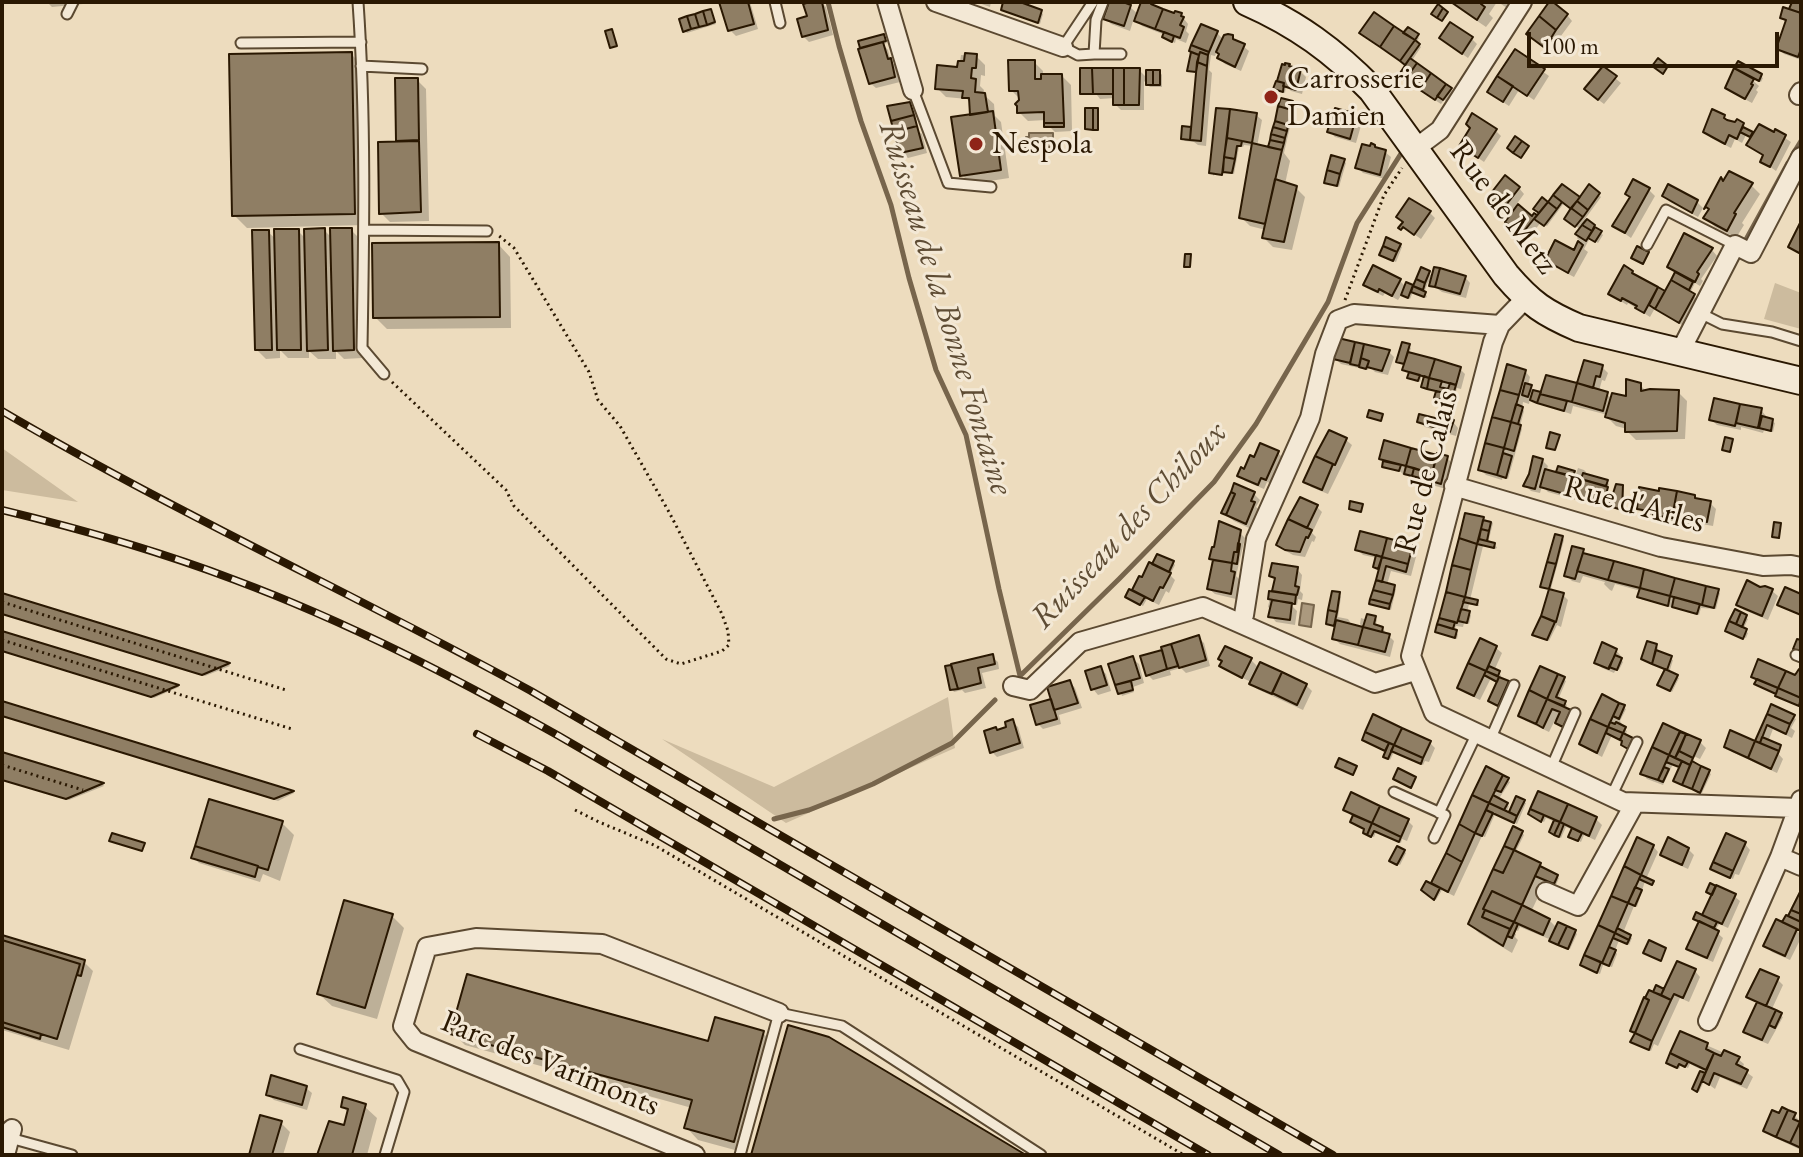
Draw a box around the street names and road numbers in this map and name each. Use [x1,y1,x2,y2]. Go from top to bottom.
street label: Rue de Metz [1441,134,1565,282]
street label: Rue de Calais [1387,386,1467,558]
street label: Rue d'Arles [1559,468,1709,542]
street label: Parc des Varimonts [435,1003,665,1125]

